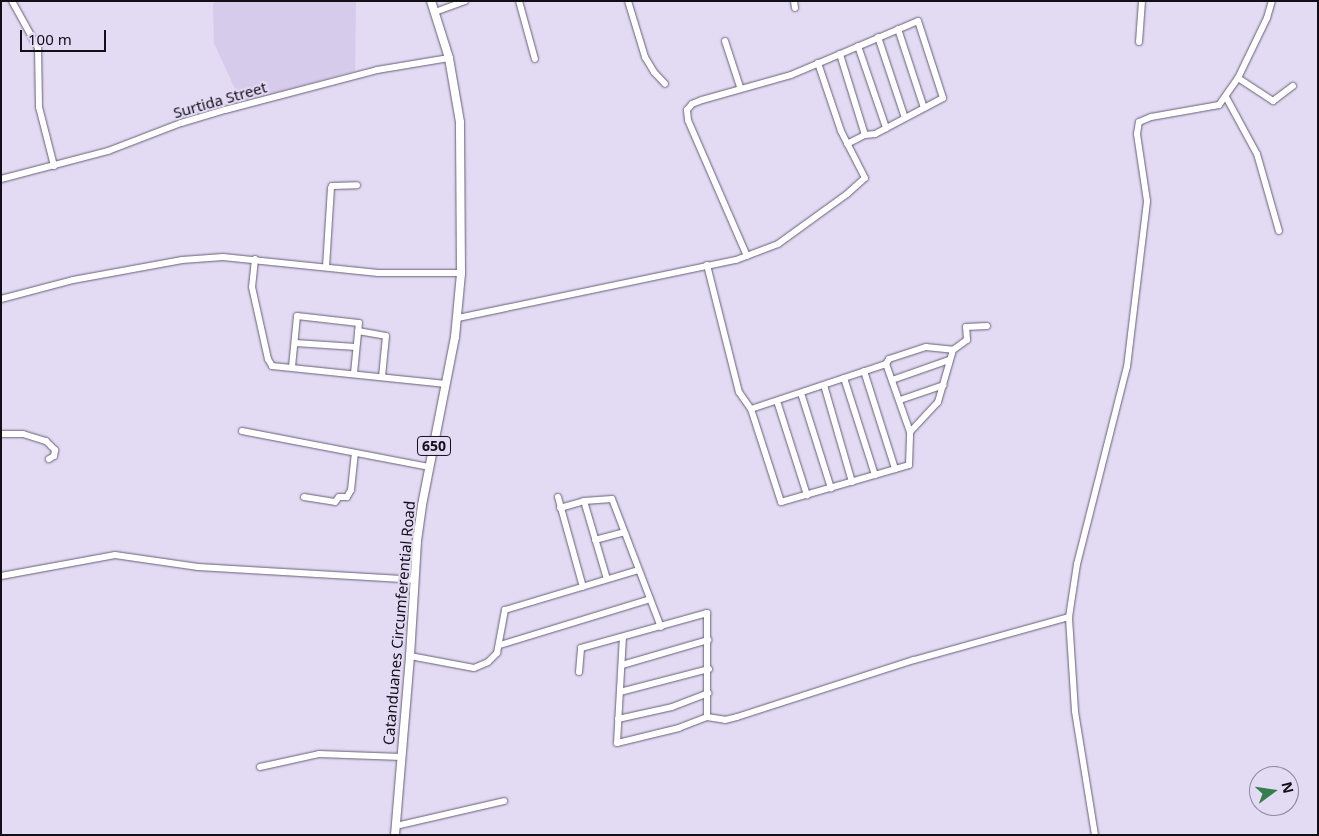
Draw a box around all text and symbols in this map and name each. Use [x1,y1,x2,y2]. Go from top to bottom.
scale bar [22,20,109,52]
text: 100 m [28,29,72,49]
street label: Surtida Street [171,78,269,122]
road number: 650 [416,434,452,458]
street label: Catanduanes Circumferential Road [379,500,419,746]
north arrow [1249,766,1299,816]
text: N [1277,780,1299,795]

